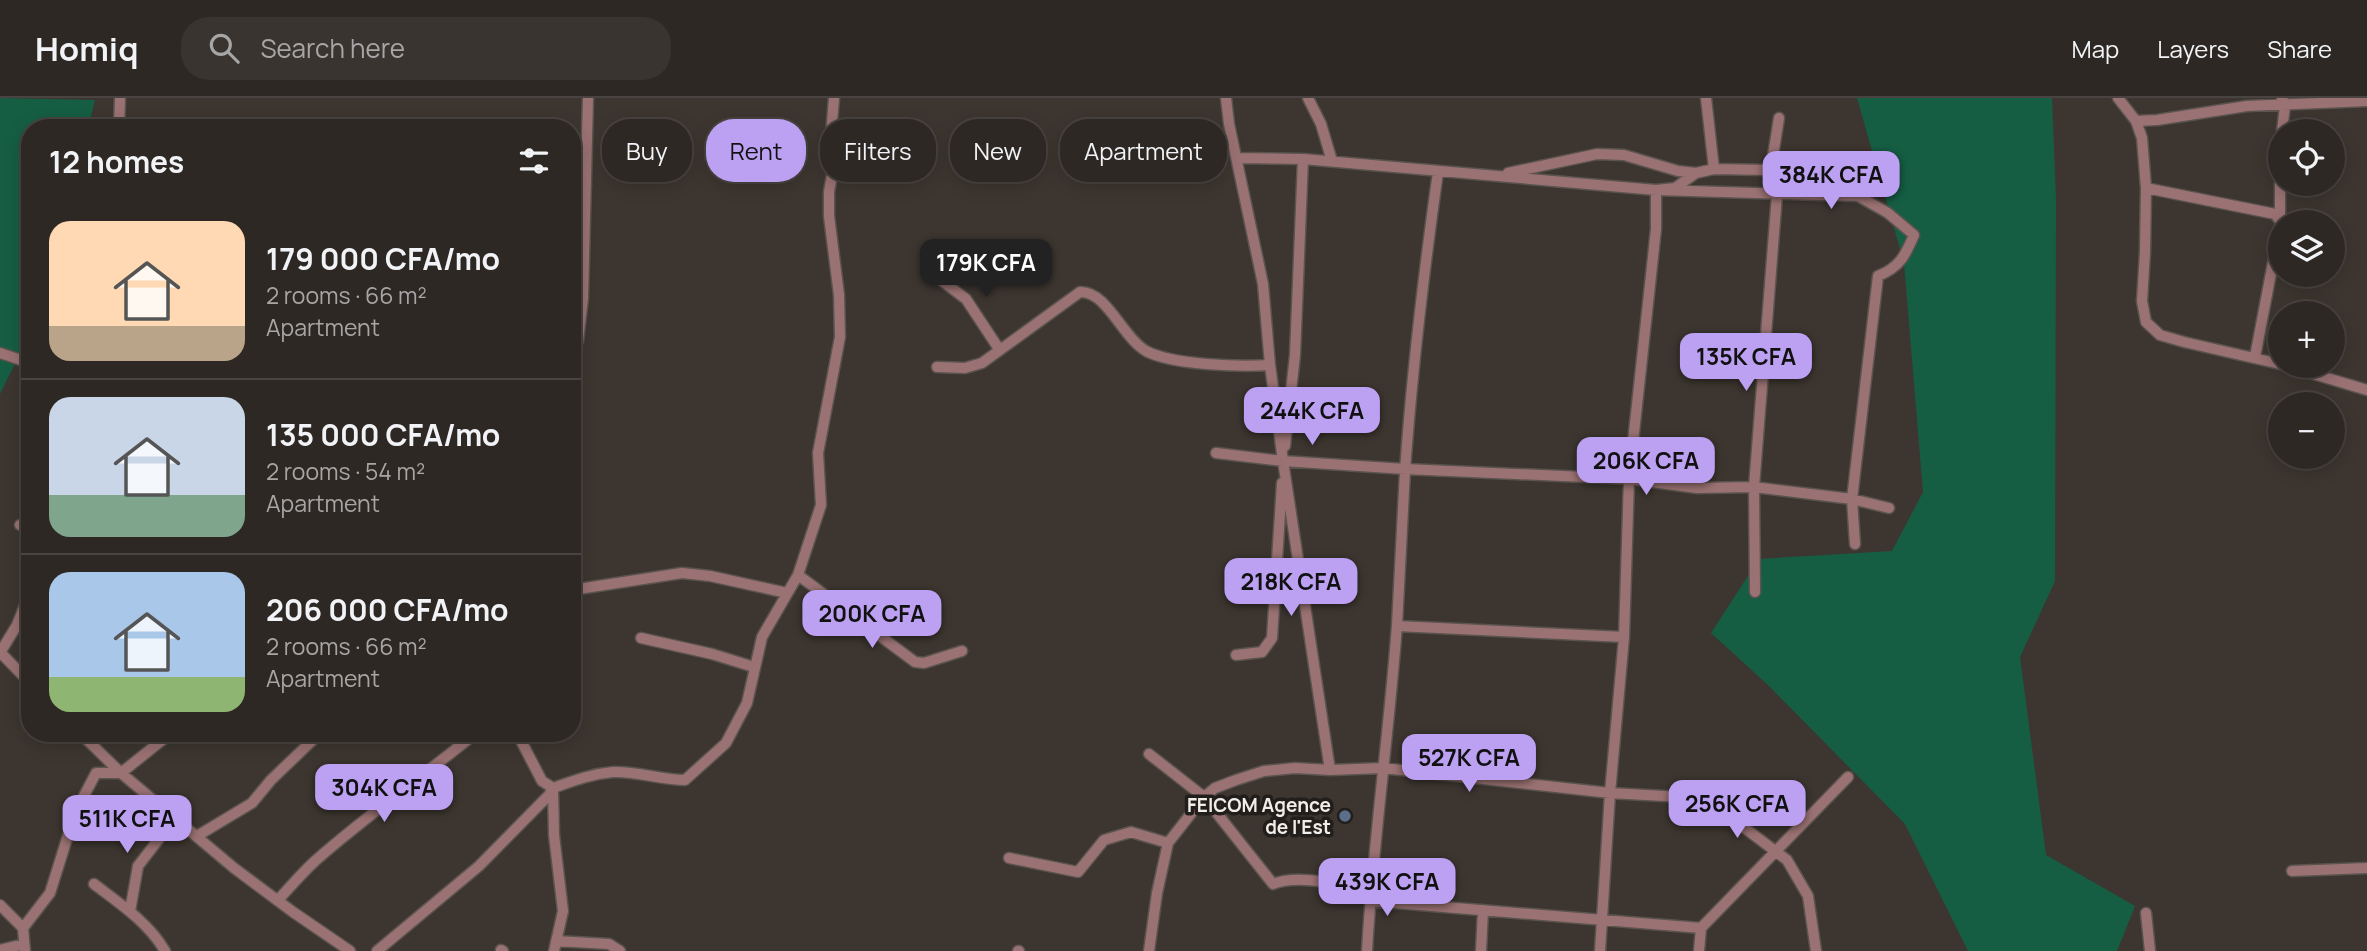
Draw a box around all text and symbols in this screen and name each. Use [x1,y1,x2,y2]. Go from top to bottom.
search box [181,17,671,80]
text: Homiq [35,26,139,71]
icon: search [205,29,243,67]
text: Search here [261,30,405,66]
text: Map [2072,32,2119,65]
text: Layers [2157,32,2229,65]
text: Share [2267,32,2332,65]
chip: Buy [602,119,692,182]
chip: Rent [706,119,806,182]
chip: Filters [820,119,936,182]
chip: New [950,119,1046,182]
chip: Apartment [1060,119,1227,182]
map controls [2268,119,2345,469]
button: locate [2268,119,2345,196]
text: 12 homes [49,141,184,182]
icon: filters [515,142,553,180]
pin: 384K CFA [1759,152,1903,211]
text: 384K CFA [1779,158,1883,190]
button: layers [2268,210,2345,287]
text: 179 000 CFA/mo [266,238,500,279]
pin: 179K CFA [914,240,1058,299]
text: 179K CFA [936,246,1036,278]
icon: home [105,249,189,333]
text: 2 rooms · 66 m² [266,279,427,311]
button: + [2268,301,2345,378]
text: Apartment [266,311,380,343]
pin: 135K CFA [1674,334,1818,393]
text: 135K CFA [1696,340,1796,372]
pin: 244K CFA [1240,388,1384,447]
button: − [2268,392,2345,469]
text: 244K CFA [1260,394,1364,426]
text: 135 000 CFA/mo [266,414,500,455]
icon: home [105,425,189,509]
pin: 206K CFA [1574,438,1718,497]
text: 206K CFA [1593,444,1699,476]
text: 2 rooms · 54 m² [266,455,425,487]
text: Apartment [266,487,380,519]
pin: 218K CFA [1219,559,1363,618]
text: 218K CFA [1240,565,1342,597]
text: 206 000 CFA/mo [266,589,509,630]
pin: 200K CFA [800,590,944,650]
text: 200K CFA [818,597,926,629]
icon: home [105,600,189,684]
text: 2 rooms · 66 m² [266,630,427,662]
text: Apartment [266,662,380,694]
pin: 527K CFA [1397,734,1541,794]
text: 527K CFA [1418,741,1520,773]
pin: 304K CFA [312,764,456,824]
text: 304K CFA [331,771,437,803]
pin: 256K CFA [1665,780,1809,840]
text: 256K CFA [1685,787,1789,819]
place label: FEICOM Agence de l'Est [1187,792,1331,840]
pin: 511K CFA [55,796,199,855]
text: 511K CFA [79,802,175,834]
marker: FEICOM Agence de l'Est [1337,808,1353,824]
pin: 439K CFA [1315,858,1459,918]
text: 439K CFA [1335,865,1439,897]

